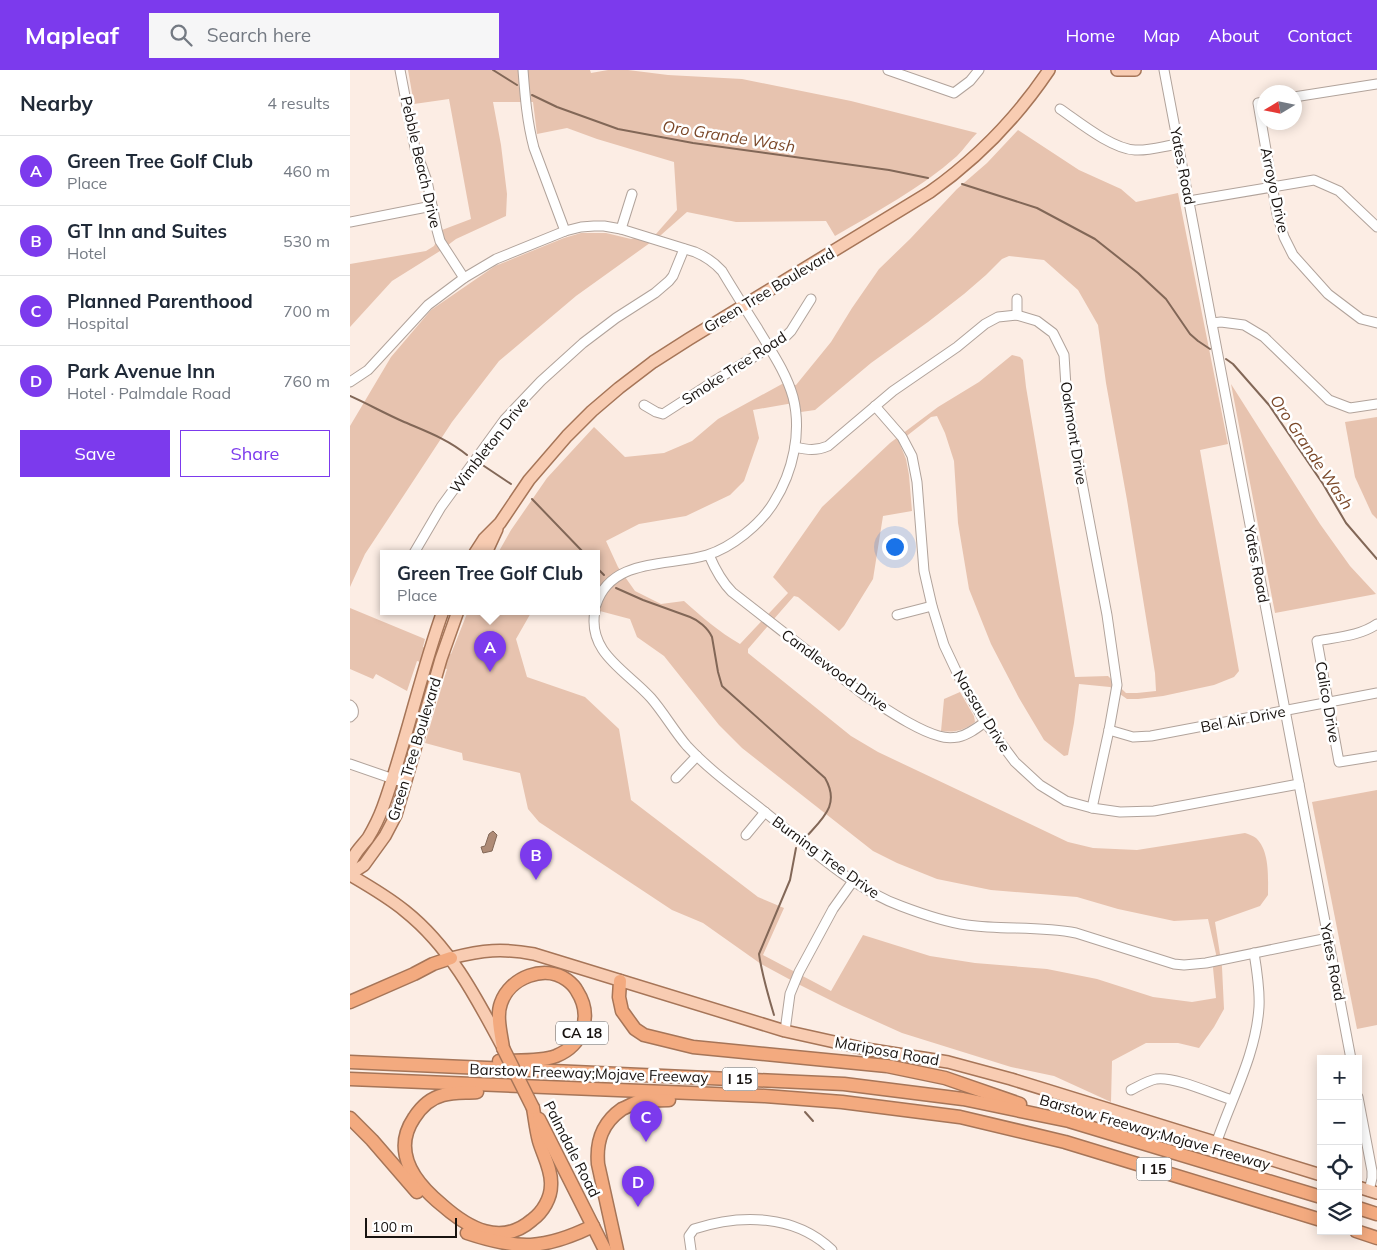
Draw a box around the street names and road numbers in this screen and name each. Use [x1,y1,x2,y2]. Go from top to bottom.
street label: Pebble Beach Drive [397,94,445,230]
street label: Yates Road [1166,125,1200,206]
street label: Arroyo Drive [1257,146,1293,234]
street label: Green Tree Boulevard [700,243,838,337]
street label: Smoke Tree Road [678,327,790,409]
street label: Oakmont Drive [1056,380,1092,486]
street label: Wimbleton Drive [446,393,532,497]
street label: Yates Road [1240,523,1274,604]
street label: Candlewood Drive [778,625,892,715]
street label: Calico Drive [1312,660,1344,744]
street label: Nassau Drive [949,667,1015,755]
street label: Green Tree Boulevard [383,675,445,823]
street label: Bel Air Drive [1199,701,1287,737]
street label: Burning Tree Drive [769,812,883,902]
street label: Yates Road [1316,921,1350,1002]
road number: CA 18 [556,1021,608,1044]
street label: Mariposa Road [833,1032,941,1070]
street label: Barstow Freeway;Mojave Freeway [469,1059,709,1087]
road number: I 15 [722,1068,758,1091]
street label: Barstow Freeway;Mojave Freeway [1037,1090,1273,1174]
street label: Palmdale Road [540,1098,604,1200]
road number: I 15 [1136,1158,1172,1180]

